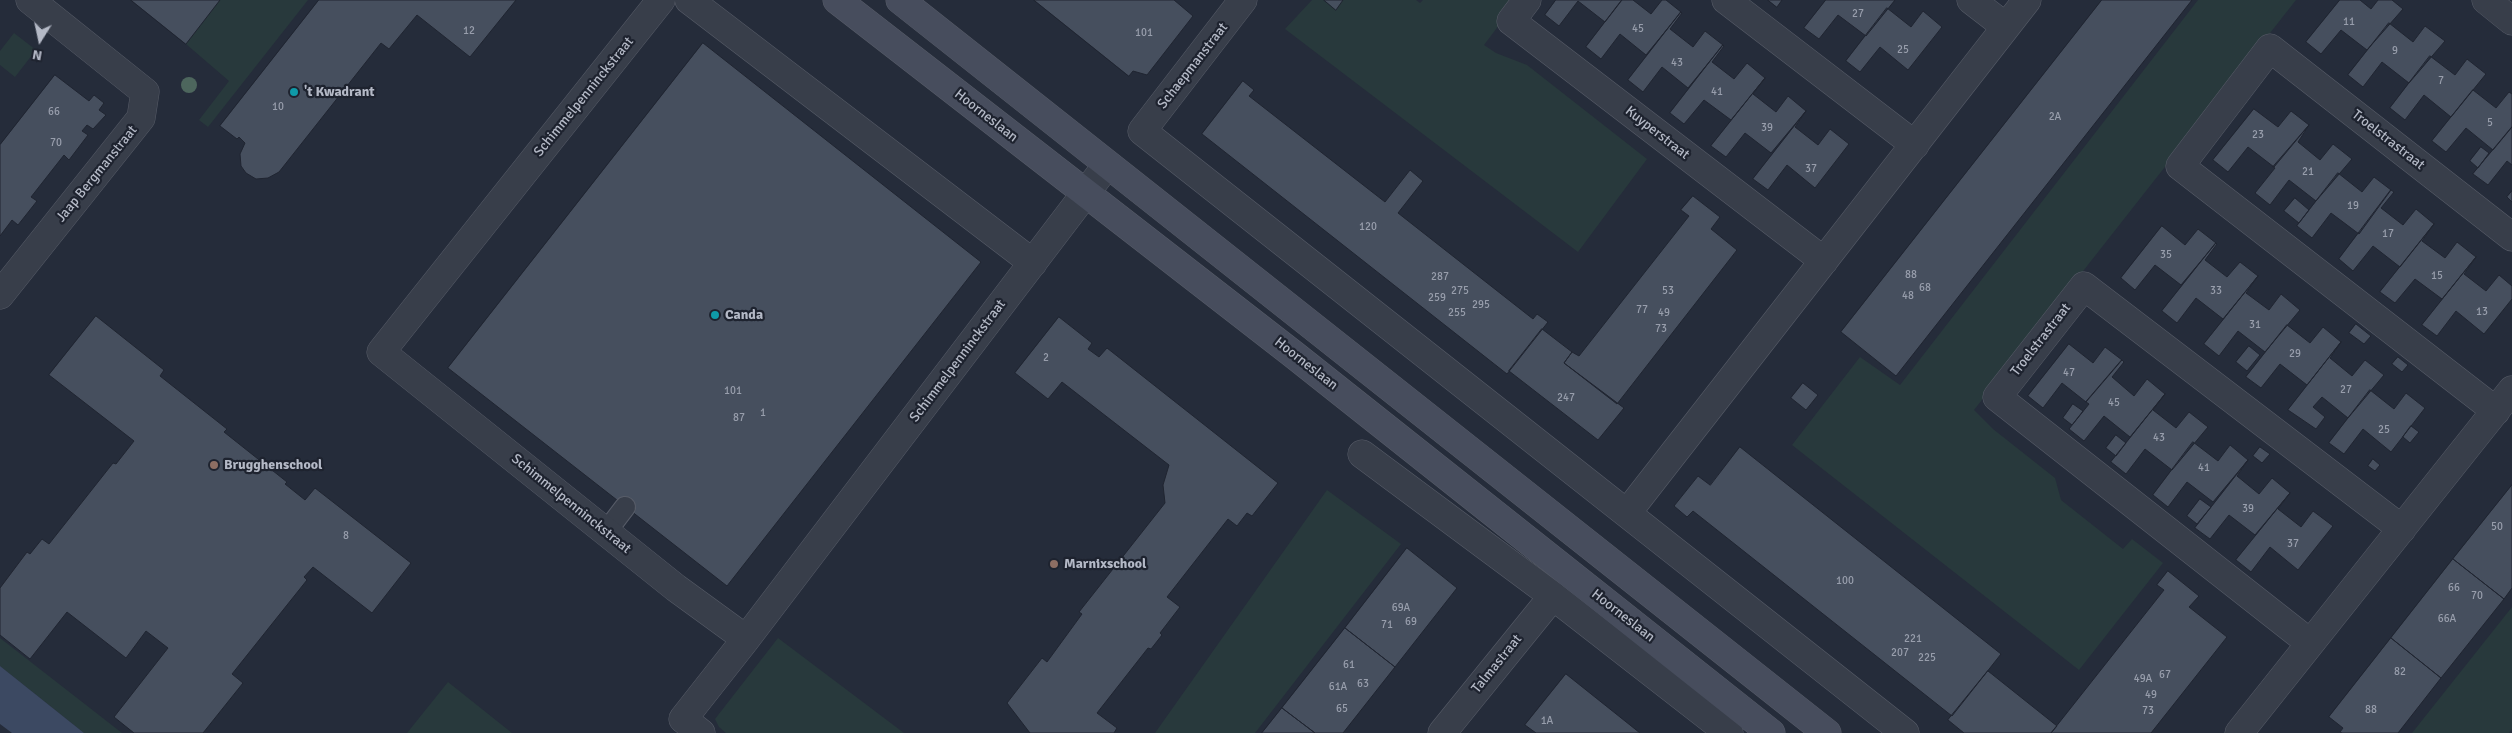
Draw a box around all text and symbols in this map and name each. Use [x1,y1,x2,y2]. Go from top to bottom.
house number: 27 [1852,7,1864,21]
north arrow [15,15,65,65]
house number: 11 [2343,15,2355,29]
street label: Schaepmanstraat [1154,20,1232,112]
house number: 45 [1632,22,1644,36]
house number: 12 [463,24,475,38]
house number: 101 [1135,26,1153,40]
street label: Schimmelpenninckstraat [531,34,637,160]
house number: 25 [1897,43,1909,57]
house number: 9 [2392,44,2398,58]
text: N [31,46,44,64]
house number: 43 [1671,56,1683,70]
house number: 7 [2438,74,2444,88]
place label: 't Kwadrant [304,84,375,100]
house number: 41 [1711,85,1723,99]
marker: 't Kwadrant [288,86,300,98]
street label: Hoorneslaan [951,86,1021,146]
house number: 10 [272,100,284,114]
street label: Kuyperstraat [1622,103,1692,163]
house number: 66 [48,105,60,119]
street label: Troelstrastraat [2348,106,2428,174]
house number: 2A [2049,110,2061,124]
house number: 5 [2487,116,2493,130]
house number: 39 [1761,121,1773,135]
street label: Jaap Bergmanstraat [53,122,141,226]
house number: 23 [2252,128,2264,142]
house number: 70 [50,136,62,150]
house number: 37 [1805,162,1817,176]
house number: 21 [2302,165,2314,179]
house number: 19 [2347,199,2359,213]
house number: 120 [1359,220,1377,234]
house number: 17 [2382,227,2394,241]
house number: 35 [2160,248,2172,262]
house number: 88 [1905,268,1917,282]
house number: 15 [2431,269,2443,283]
house number: 287 [1431,270,1449,284]
house number: 68 [1919,281,1931,295]
house number: 275 [1451,284,1469,298]
house number: 53 [1662,284,1674,298]
house number: 33 [2210,284,2222,298]
house number: 48 [1902,289,1914,303]
house number: 259 [1428,291,1446,305]
street label: Schimmelpenninckstraat [906,296,1010,426]
house number: 295 [1472,298,1490,312]
street label: Troelstrastraat [2007,300,2075,380]
house number: 77 [1636,303,1648,317]
house number: 13 [2476,305,2488,319]
house number: 255 [1448,306,1466,320]
house number: 49 [1658,306,1670,320]
place label: Canda [725,307,763,323]
marker: Canda [709,309,721,321]
house number: 31 [2249,318,2261,332]
house number: 73 [1655,322,1667,336]
street label: Hoorneslaan [1271,334,1341,394]
house number: 29 [2289,347,2301,361]
house number: 2 [1043,351,1049,365]
house number: 47 [2063,366,2075,380]
house number: 27 [2340,383,2352,397]
house number: 101 [724,384,742,398]
house number: 247 [1557,391,1575,405]
house number: 45 [2108,396,2120,410]
house number: 1 [760,406,766,420]
house number: 87 [733,411,745,425]
house number: 25 [2378,423,2390,437]
house number: 43 [2153,431,2165,445]
street label: Schimmelpenninckstraat [508,451,634,557]
place label: Brugghenschool [224,457,322,473]
marker: Brugghenschool [208,459,220,471]
house number: 41 [2198,461,2210,475]
house number: 39 [2242,502,2254,516]
house number: 50 [2491,520,2503,534]
house number: 8 [343,529,349,543]
house number: 37 [2287,537,2299,551]
place label: Marnixschool [1064,556,1146,572]
marker: Marnixschool [1048,558,1060,570]
house number: 100 [1836,574,1854,588]
house number: 66 [2448,581,2460,595]
street label: Hoorneslaan [1588,586,1658,646]
house number: 70 [2471,589,2483,603]
house number: 69A [1392,601,1410,615]
house number: 66A [2438,612,2456,626]
house number: 69 [1405,615,1417,629]
house number: 71 [1381,618,1393,632]
street label: Talmastraat [1468,631,1526,697]
house number: 221 [1904,632,1922,646]
house number: 207 [1891,646,1909,660]
house number: 225 [1918,651,1936,665]
house number: 61 [1343,658,1355,672]
house number: 82 [2394,665,2406,679]
house number: 67 [2159,668,2171,682]
house number: 49A [2134,672,2152,686]
house number: 63 [1357,677,1369,691]
house number: 61A [1329,680,1347,694]
house number: 49 [2145,688,2157,702]
house number: 65 [1336,702,1348,716]
house number: 88 [2365,703,2377,717]
house number: 73 [2142,704,2154,718]
house number: 1A [1541,714,1553,728]

